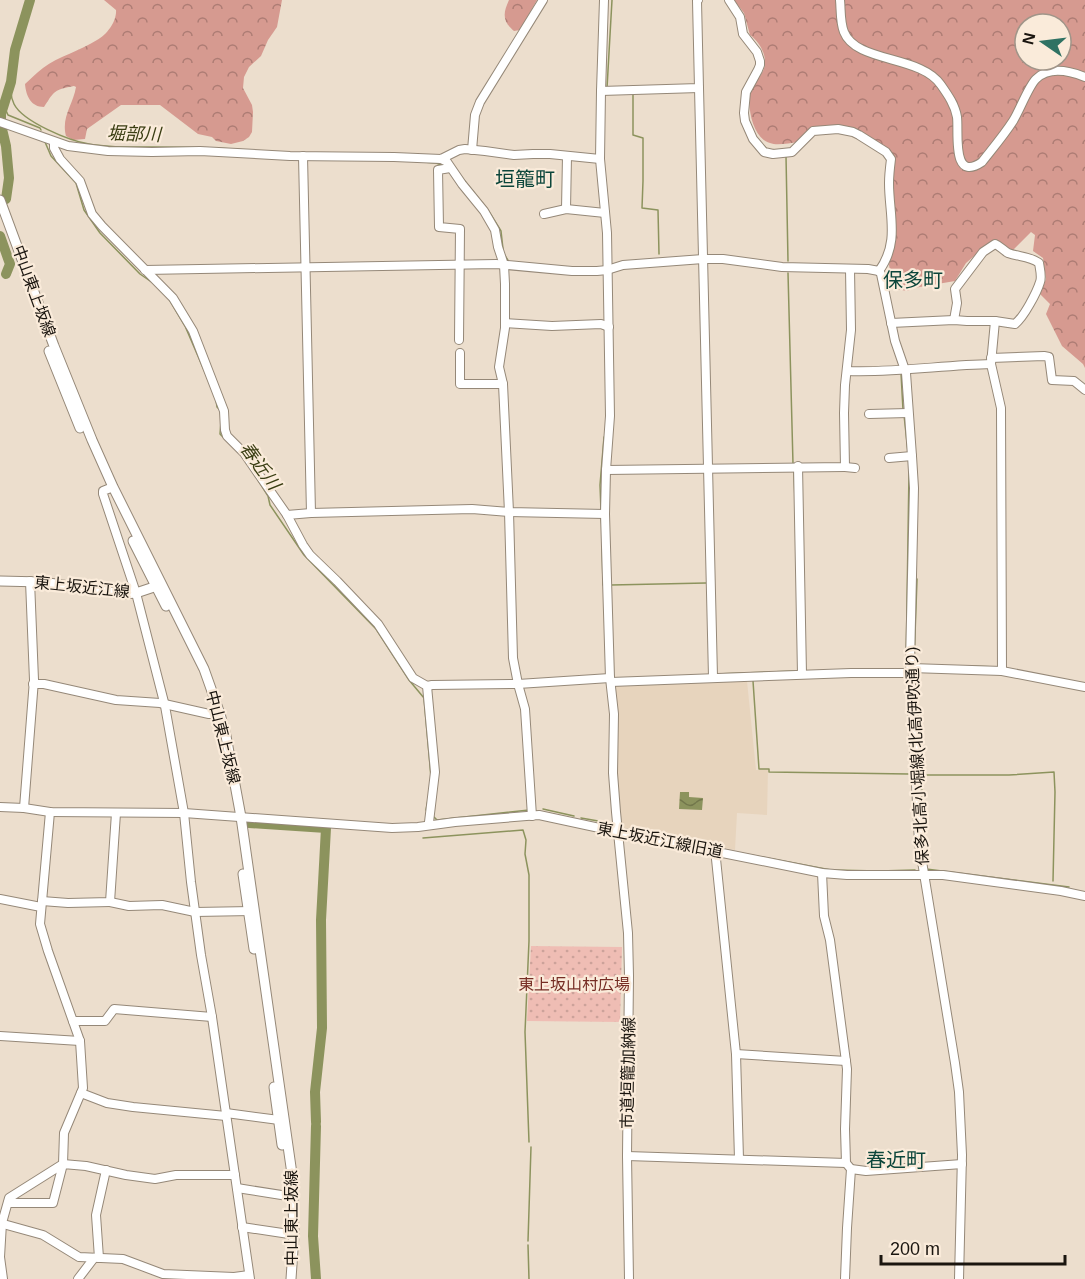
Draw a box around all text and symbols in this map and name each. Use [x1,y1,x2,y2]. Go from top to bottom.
north arrow [1013,12,1073,72]
text: N [1019,31,1039,46]
water label: 堀部川 [107,123,163,145]
district label: 垣籠町 [495,168,555,190]
street label: 中山東上坂線 [10,243,58,339]
district label: 保多町 [883,269,943,291]
water label: 春近川 [236,438,285,495]
street label: 東上坂近江線 [33,574,131,600]
street label: 保多北高小堀線(北高伊吹通り) [903,646,931,866]
street label: 中山東上坂線 [203,688,243,786]
street label: 東上坂近江線旧道 [596,819,724,861]
park label: 東上坂山村広場 [518,976,630,993]
street label: 市道垣籠加納線 [619,1017,637,1129]
district label: 春近町 [866,1149,926,1171]
street label: 中山東上坂線 [283,1170,300,1266]
scale bar [881,1228,1066,1266]
text: 200 m [890,1239,940,1259]

